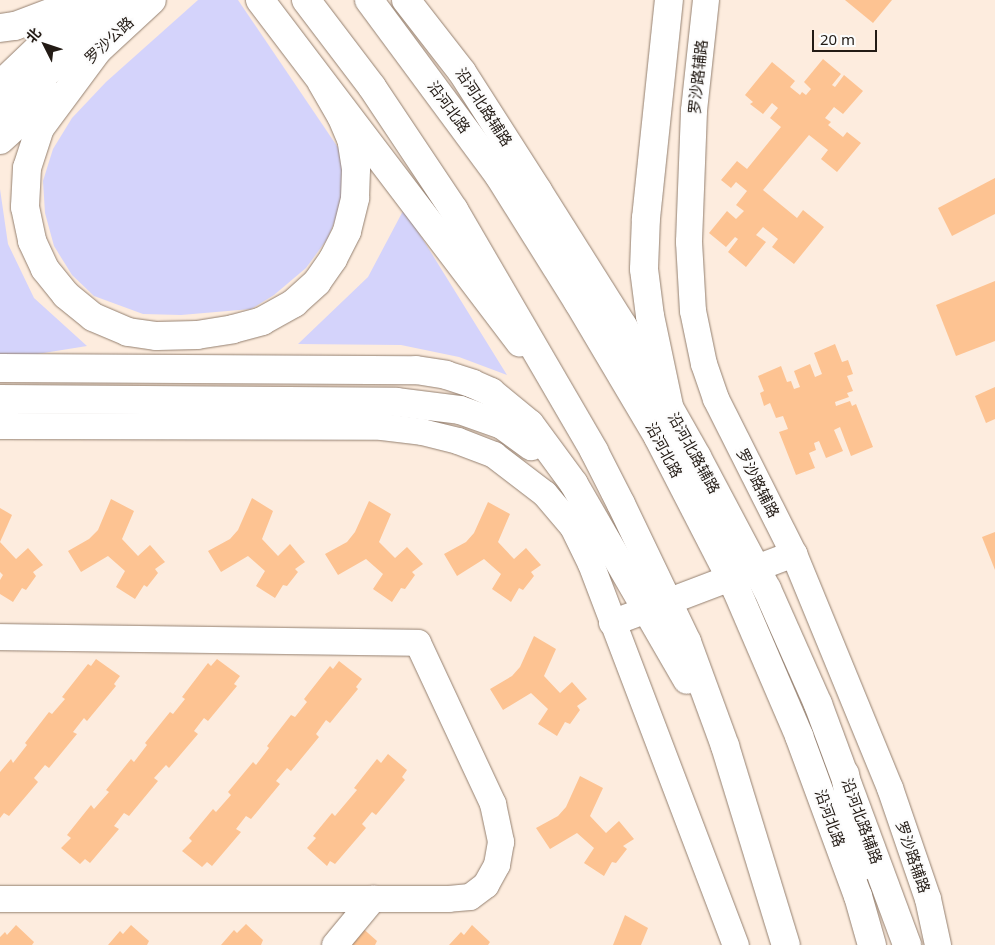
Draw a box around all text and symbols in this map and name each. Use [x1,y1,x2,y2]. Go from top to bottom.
street label: 罗沙公路 [81,13,137,67]
north arrow [20,20,70,70]
scale bar [815,20,880,52]
text: 北 [22,23,45,46]
text: 20 m [820,29,855,49]
street label: 罗沙路辅路 [685,39,711,115]
street label: 沿河北路辅路 [452,64,516,150]
street label: 沿河北路 [424,77,474,137]
street label: 沿河北路辅路 [664,409,724,497]
street label: 沿河北路 [642,419,686,481]
street label: 罗沙路辅路 [733,446,783,520]
street label: 沿河北路辅路 [838,776,886,866]
street label: 沿河北路 [811,787,849,849]
street label: 罗沙路辅路 [892,819,934,895]

